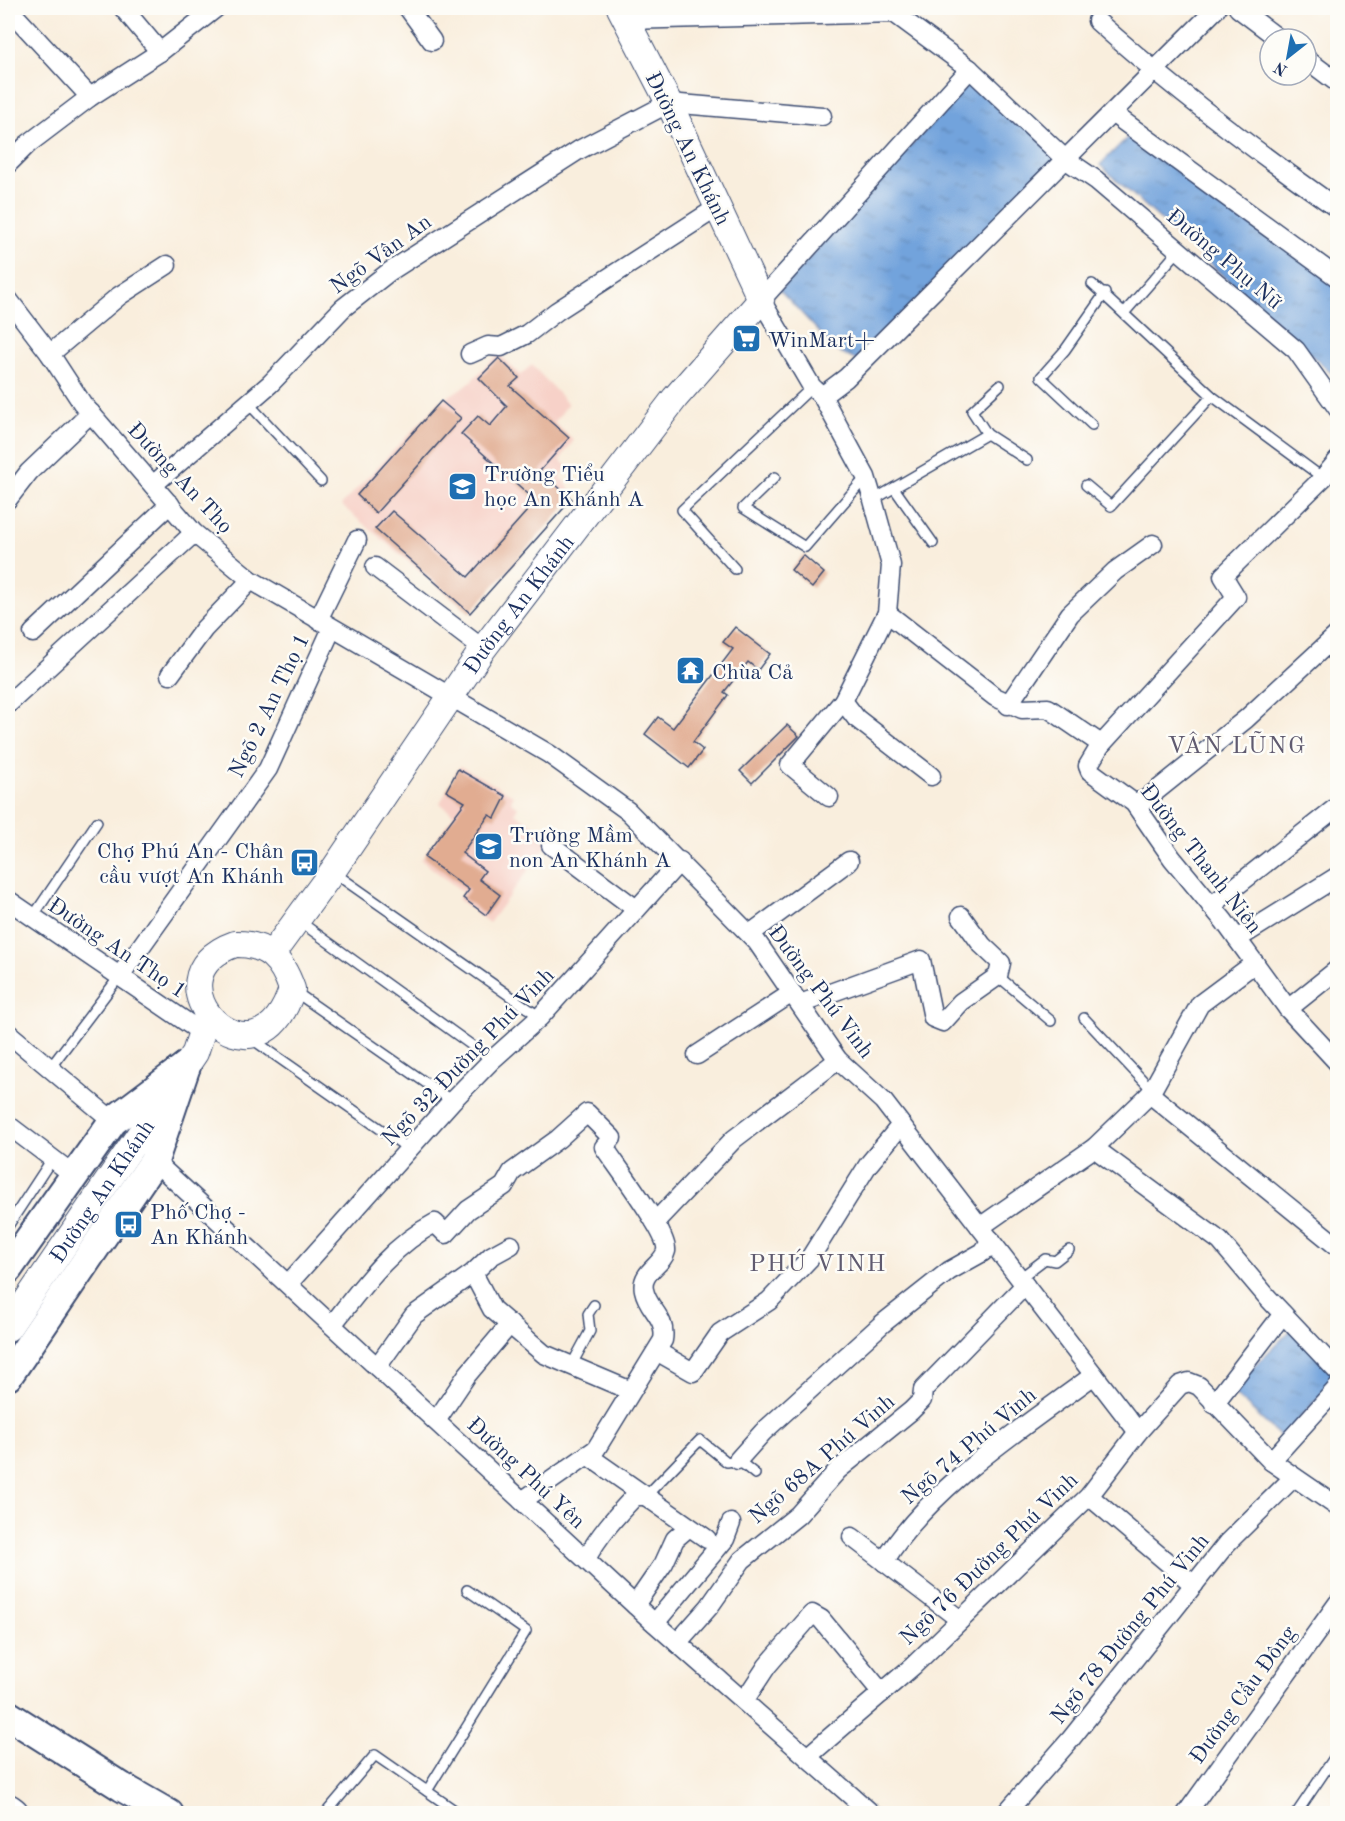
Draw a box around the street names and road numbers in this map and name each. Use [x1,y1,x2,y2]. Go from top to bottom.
street label: Đường An Khánh [641,69,734,229]
street label: Đường Phụ Nữ [1162,205,1286,314]
street label: Ngõ Vân An [326,211,436,299]
street label: Đường An Thọ [123,419,236,538]
street label: Đường An Khánh [461,532,579,678]
street label: Ngõ 2 An Thọ 1 [225,630,314,781]
street label: Đường Thanh Niên [1135,780,1265,938]
street label: Đường An Thọ 1 [44,894,190,1003]
street label: Đường Phú Vinh [763,922,877,1063]
street label: Ngõ 32 Đường Phú Vinh [378,964,559,1151]
street label: Đường An Khánh [47,1116,159,1267]
street label: Ngõ 74 Phú Vinh [898,1384,1041,1509]
street label: Ngõ 68A Phú Vinh [745,1390,899,1529]
street label: Đường Phú Yên [462,1413,589,1534]
street label: Ngõ 76 Đường Phú Vinh [896,1469,1083,1650]
street label: Ngõ 78 Đường Phú Vinh [1047,1530,1214,1729]
street label: Đường Cầu Đông [1186,1621,1301,1768]

